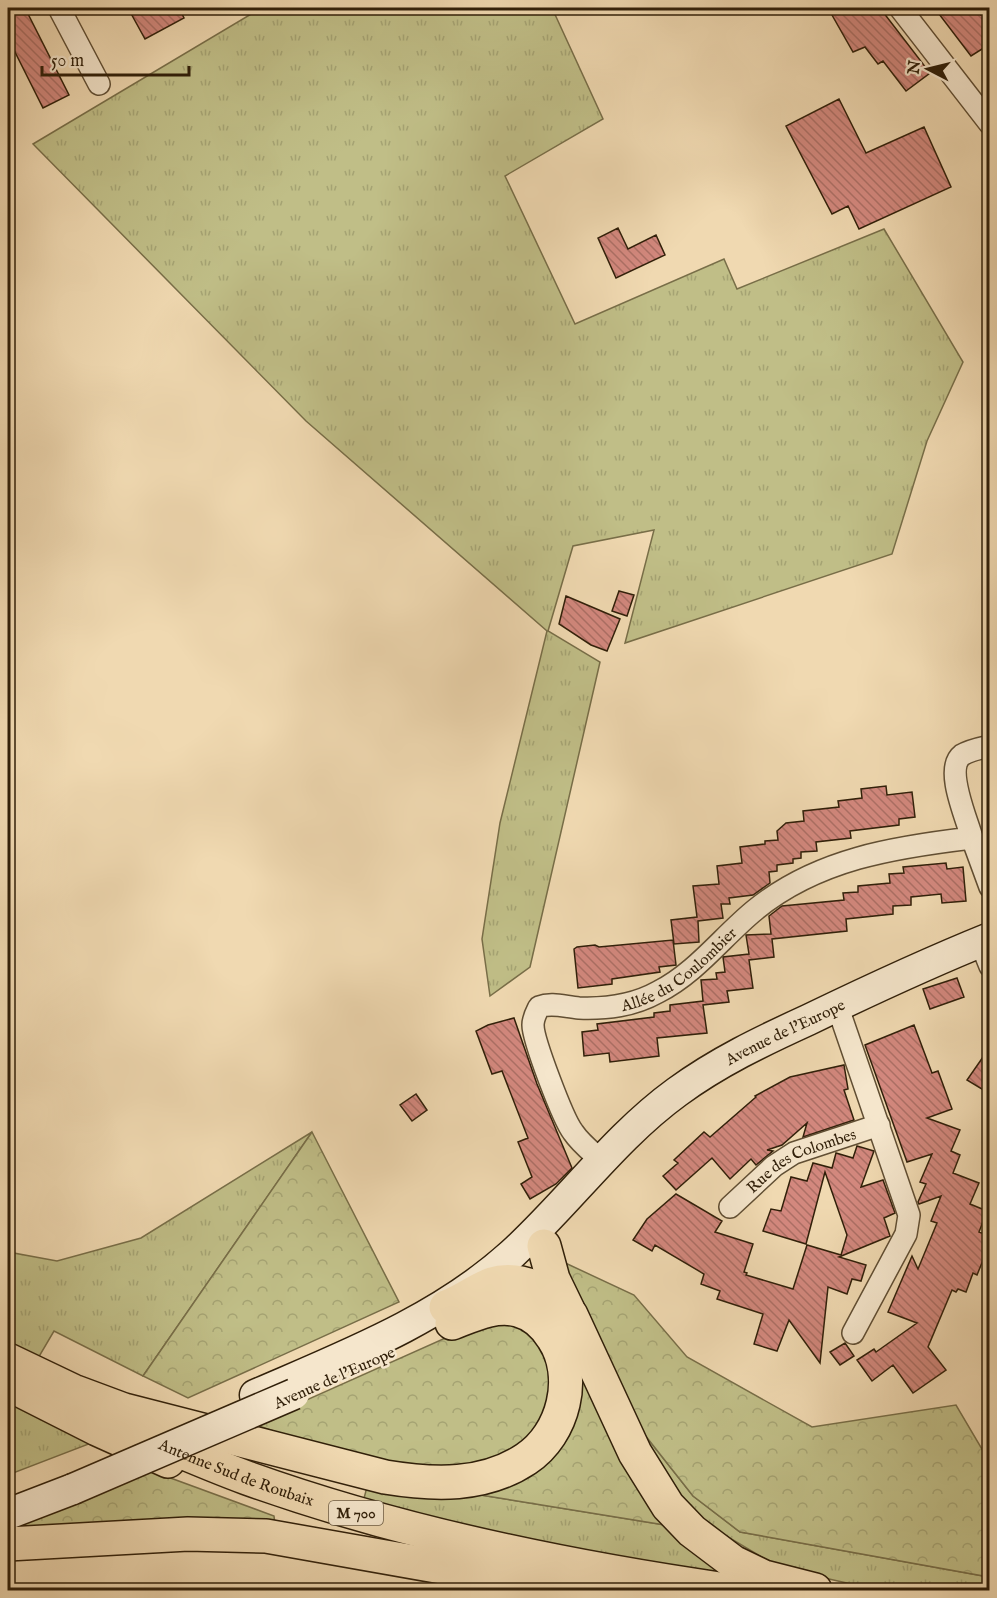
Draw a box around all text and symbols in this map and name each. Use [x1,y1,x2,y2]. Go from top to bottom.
scale bar [42,39,189,77]
north arrow [898,39,958,99]
text: 50 m [51,50,84,73]
text: N [904,59,926,76]
street label: Allée du Coulombier [618,924,742,1017]
street label: Avenue de l'Europe [722,996,849,1071]
street label: Rue des Colombes [743,1125,859,1198]
street label: Avenue de l'Europe [270,1343,398,1415]
street label: Antenne Sud de Roubaix [154,1435,316,1512]
road number: M 700 [329,1501,383,1525]

